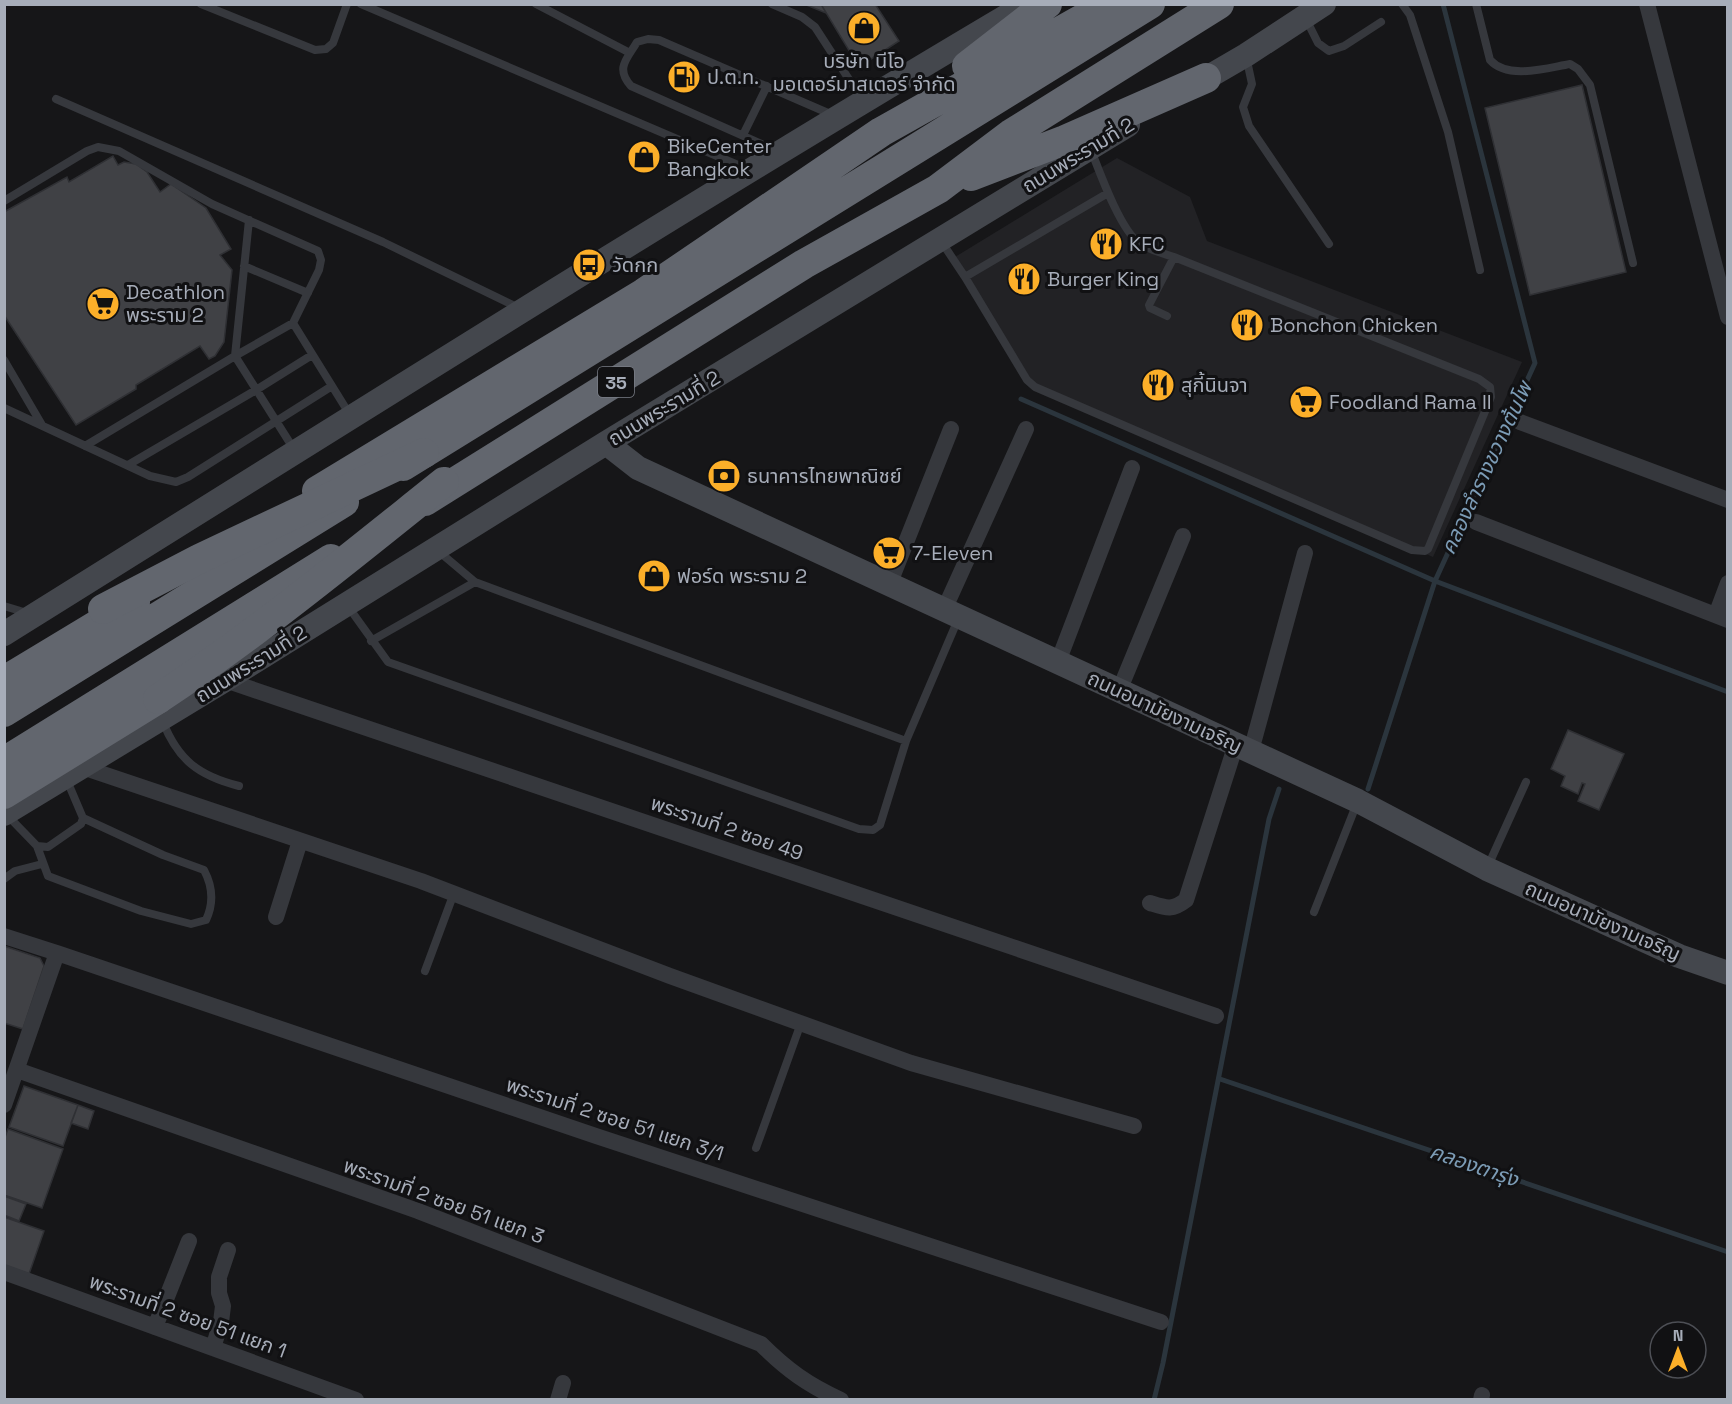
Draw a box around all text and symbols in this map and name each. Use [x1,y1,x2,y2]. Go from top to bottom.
shop icon: บริษัท นีโอ มอเตอร์มาสเตอร์ จำกัด [846,10,882,46]
place label: บริษัท นีโอ มอเตอร์มาสเตอร์ จำกัด [772,48,956,97]
fuel station icon: ป.ต.ท. [666,59,702,95]
place label: ป.ต.ท. [707,64,759,90]
street label: ถนนพระรามที่ 2 [1017,110,1139,199]
place label: BikeCenter Bangkok [667,133,772,182]
shop icon: BikeCenter Bangkok [626,139,662,175]
restaurant icon: KFC [1088,226,1124,262]
place label: KFC [1129,231,1165,257]
bus stop icon: วัดกก [571,247,607,283]
place label: วัดกก [612,252,658,278]
restaurant icon: Burger King [1006,261,1042,297]
place label: Burger King [1047,266,1159,292]
place label: Decathlon พระราม 2 [126,279,225,328]
supermarket icon: Decathlon พระราม 2 [85,286,121,322]
restaurant icon: Bonchon Chicken [1229,307,1265,343]
place label: Bonchon Chicken [1270,312,1438,338]
street label: ถนนพระรามที่ 2 [603,363,725,452]
road number: 35 [598,367,634,397]
restaurant icon: สุกี้นินจา [1140,367,1176,403]
place label: สุกี้นินจา [1181,371,1248,398]
water label: คลองลำรางขวางต้นโพ [1434,375,1539,559]
supermarket icon: Foodland Rama II [1288,384,1324,420]
place label: Foodland Rama II [1329,389,1492,415]
bank icon: ธนาคารไทยพาณิชย์ [706,458,742,494]
place label: ธนาคารไทยพาณิชย์ [747,463,902,489]
supermarket icon: 7-Eleven [871,535,907,571]
place label: 7-Eleven [912,540,993,566]
shop icon: ฟอร์ด พระราม 2 [636,558,672,594]
place label: ฟอร์ด พระราม 2 [677,563,807,589]
street label: ถนนพระรามที่ 2 [190,619,312,709]
street label: ถนนอนามัยงามเจริญ [1084,665,1246,759]
street label: พระรามที่ 2 ซอย 49 [647,789,807,866]
street label: ถนนอนามัยงามเจริญ [1521,875,1685,967]
street label: พระรามที่ 2 ซอย 51 แยก 3/1 [503,1071,728,1167]
water label: คลองตารุ่ง [1426,1137,1523,1193]
street label: พระรามที่ 2 ซอย 51 แยก 3 [340,1152,548,1249]
street label: พระรามที่ 2 ซอย 51 แยก 1 [86,1267,291,1364]
north arrow [1648,1320,1708,1380]
text: N [1673,1325,1683,1346]

